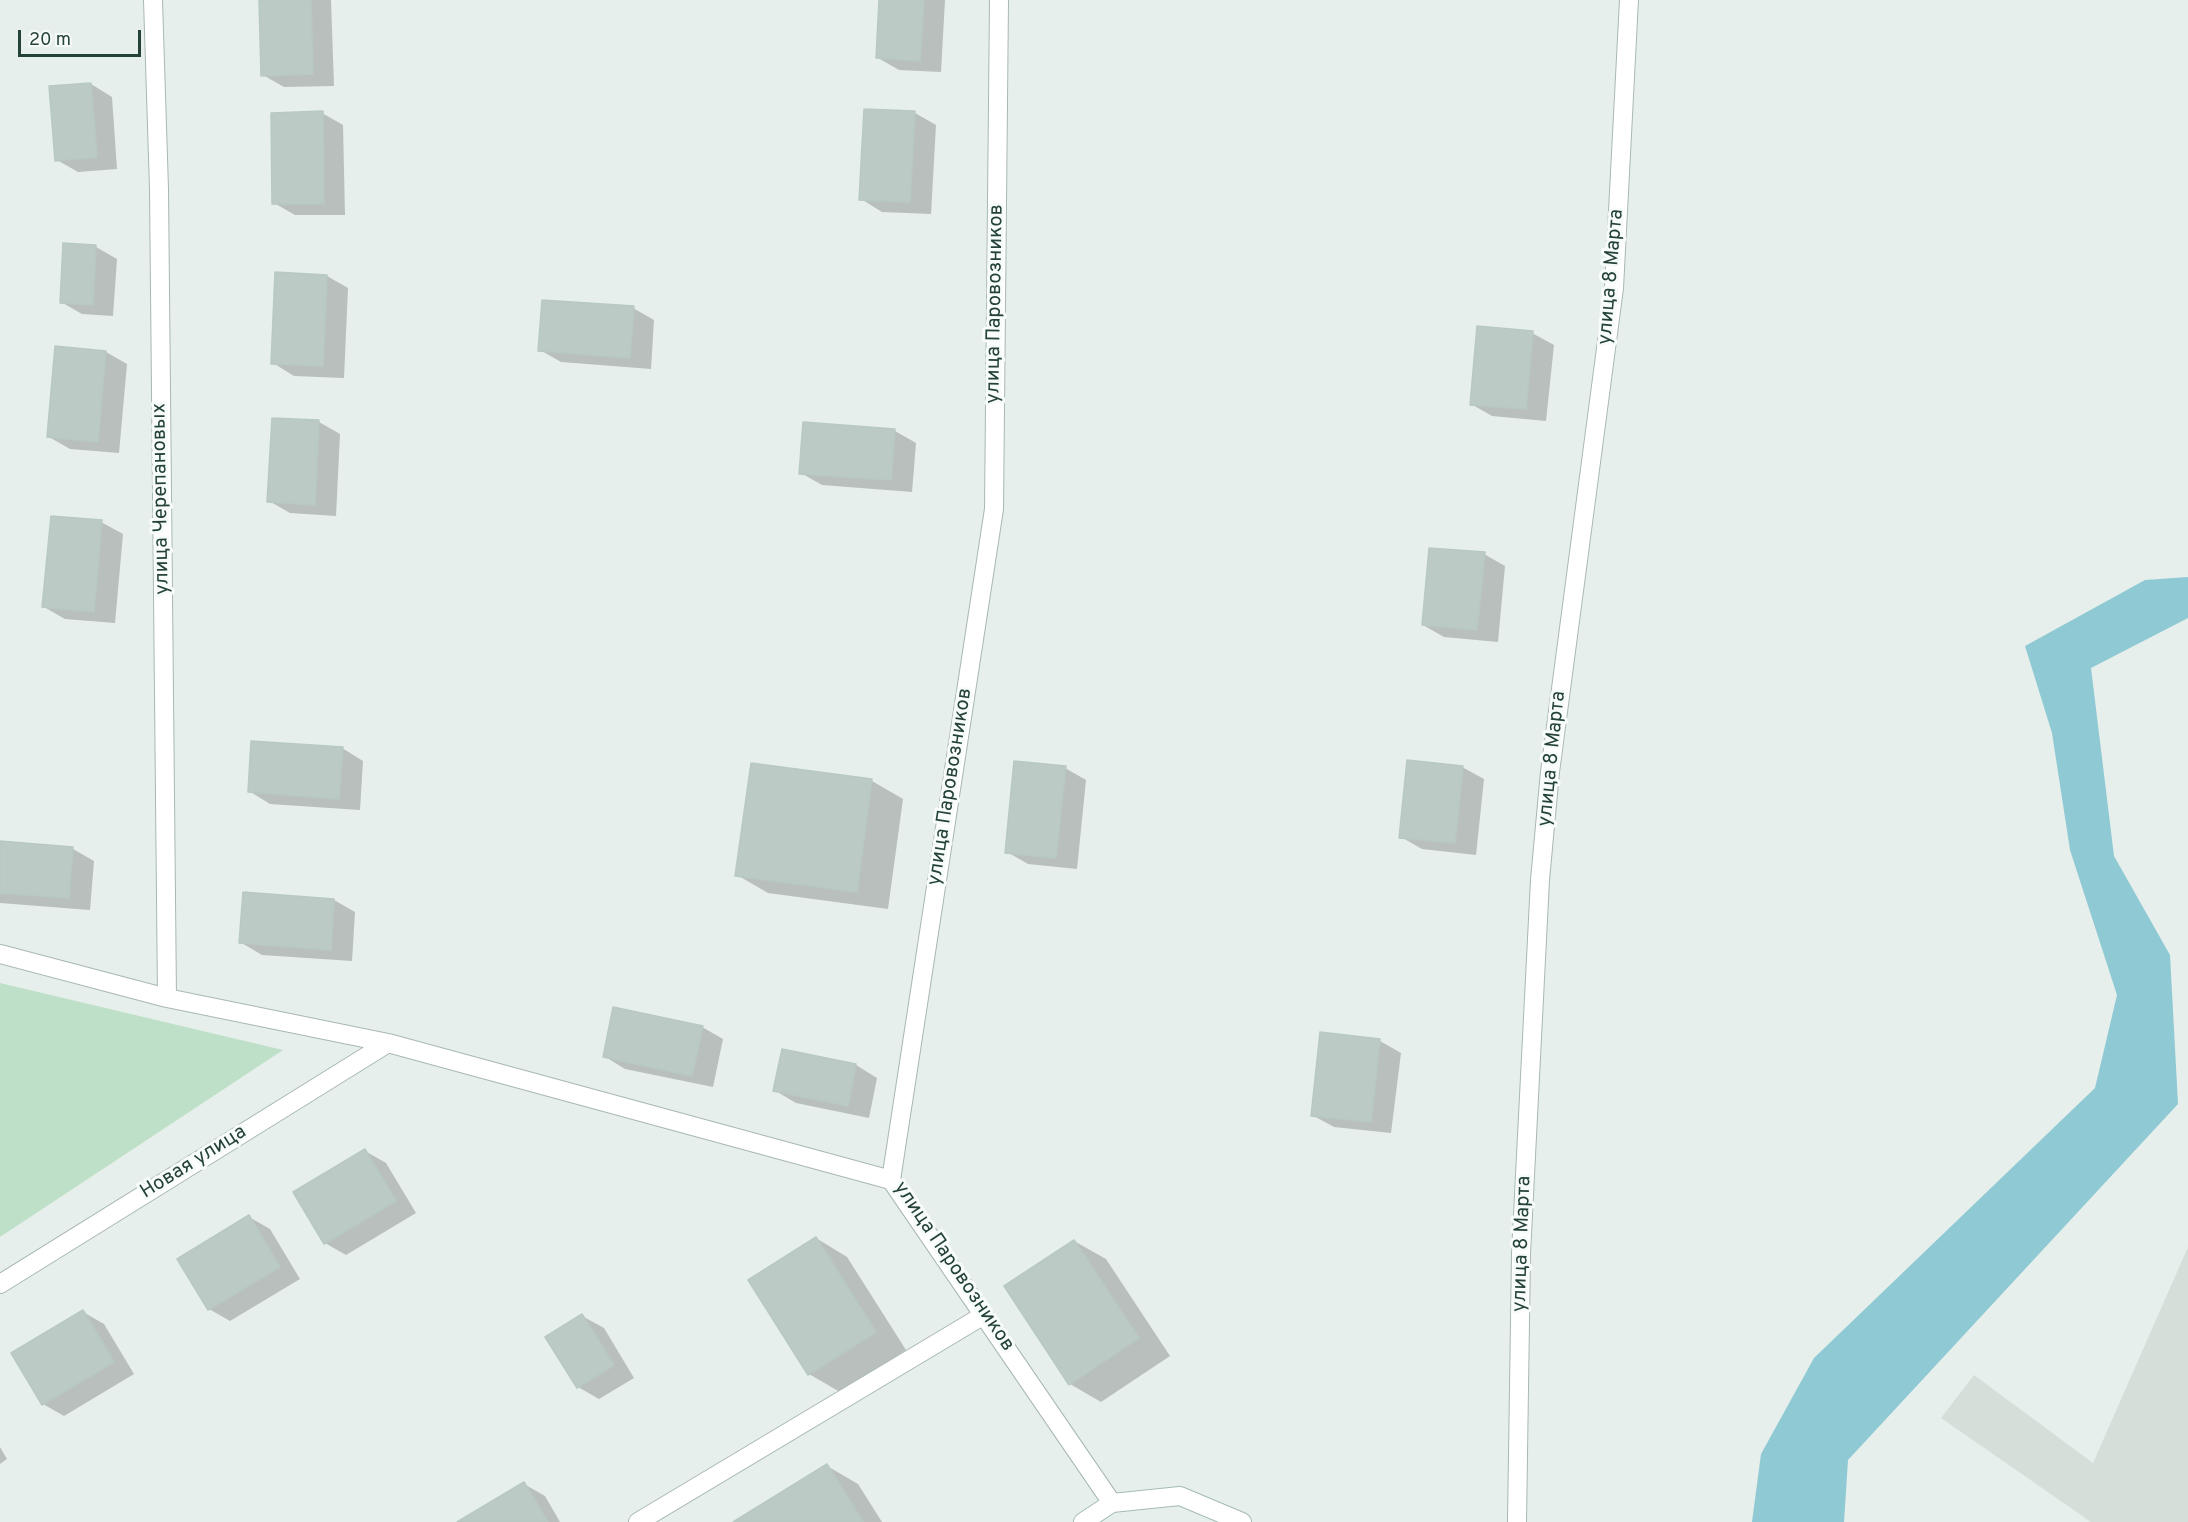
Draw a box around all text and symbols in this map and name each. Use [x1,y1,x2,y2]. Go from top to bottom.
scale bar [21,18,144,56]
text: 20 m [29,29,71,52]
street label: улица Паровозников [982,204,1010,404]
street label: улица 8 Марта [1594,208,1630,346]
street label: улица Черепановых [148,403,176,595]
street label: улица Паровозников [924,687,978,887]
street label: улица 8 Марта [1534,690,1572,828]
street label: Новая улица [136,1121,252,1205]
street label: улица 8 Марта [1509,1175,1537,1313]
street label: улица Паровозников [887,1178,1019,1356]

